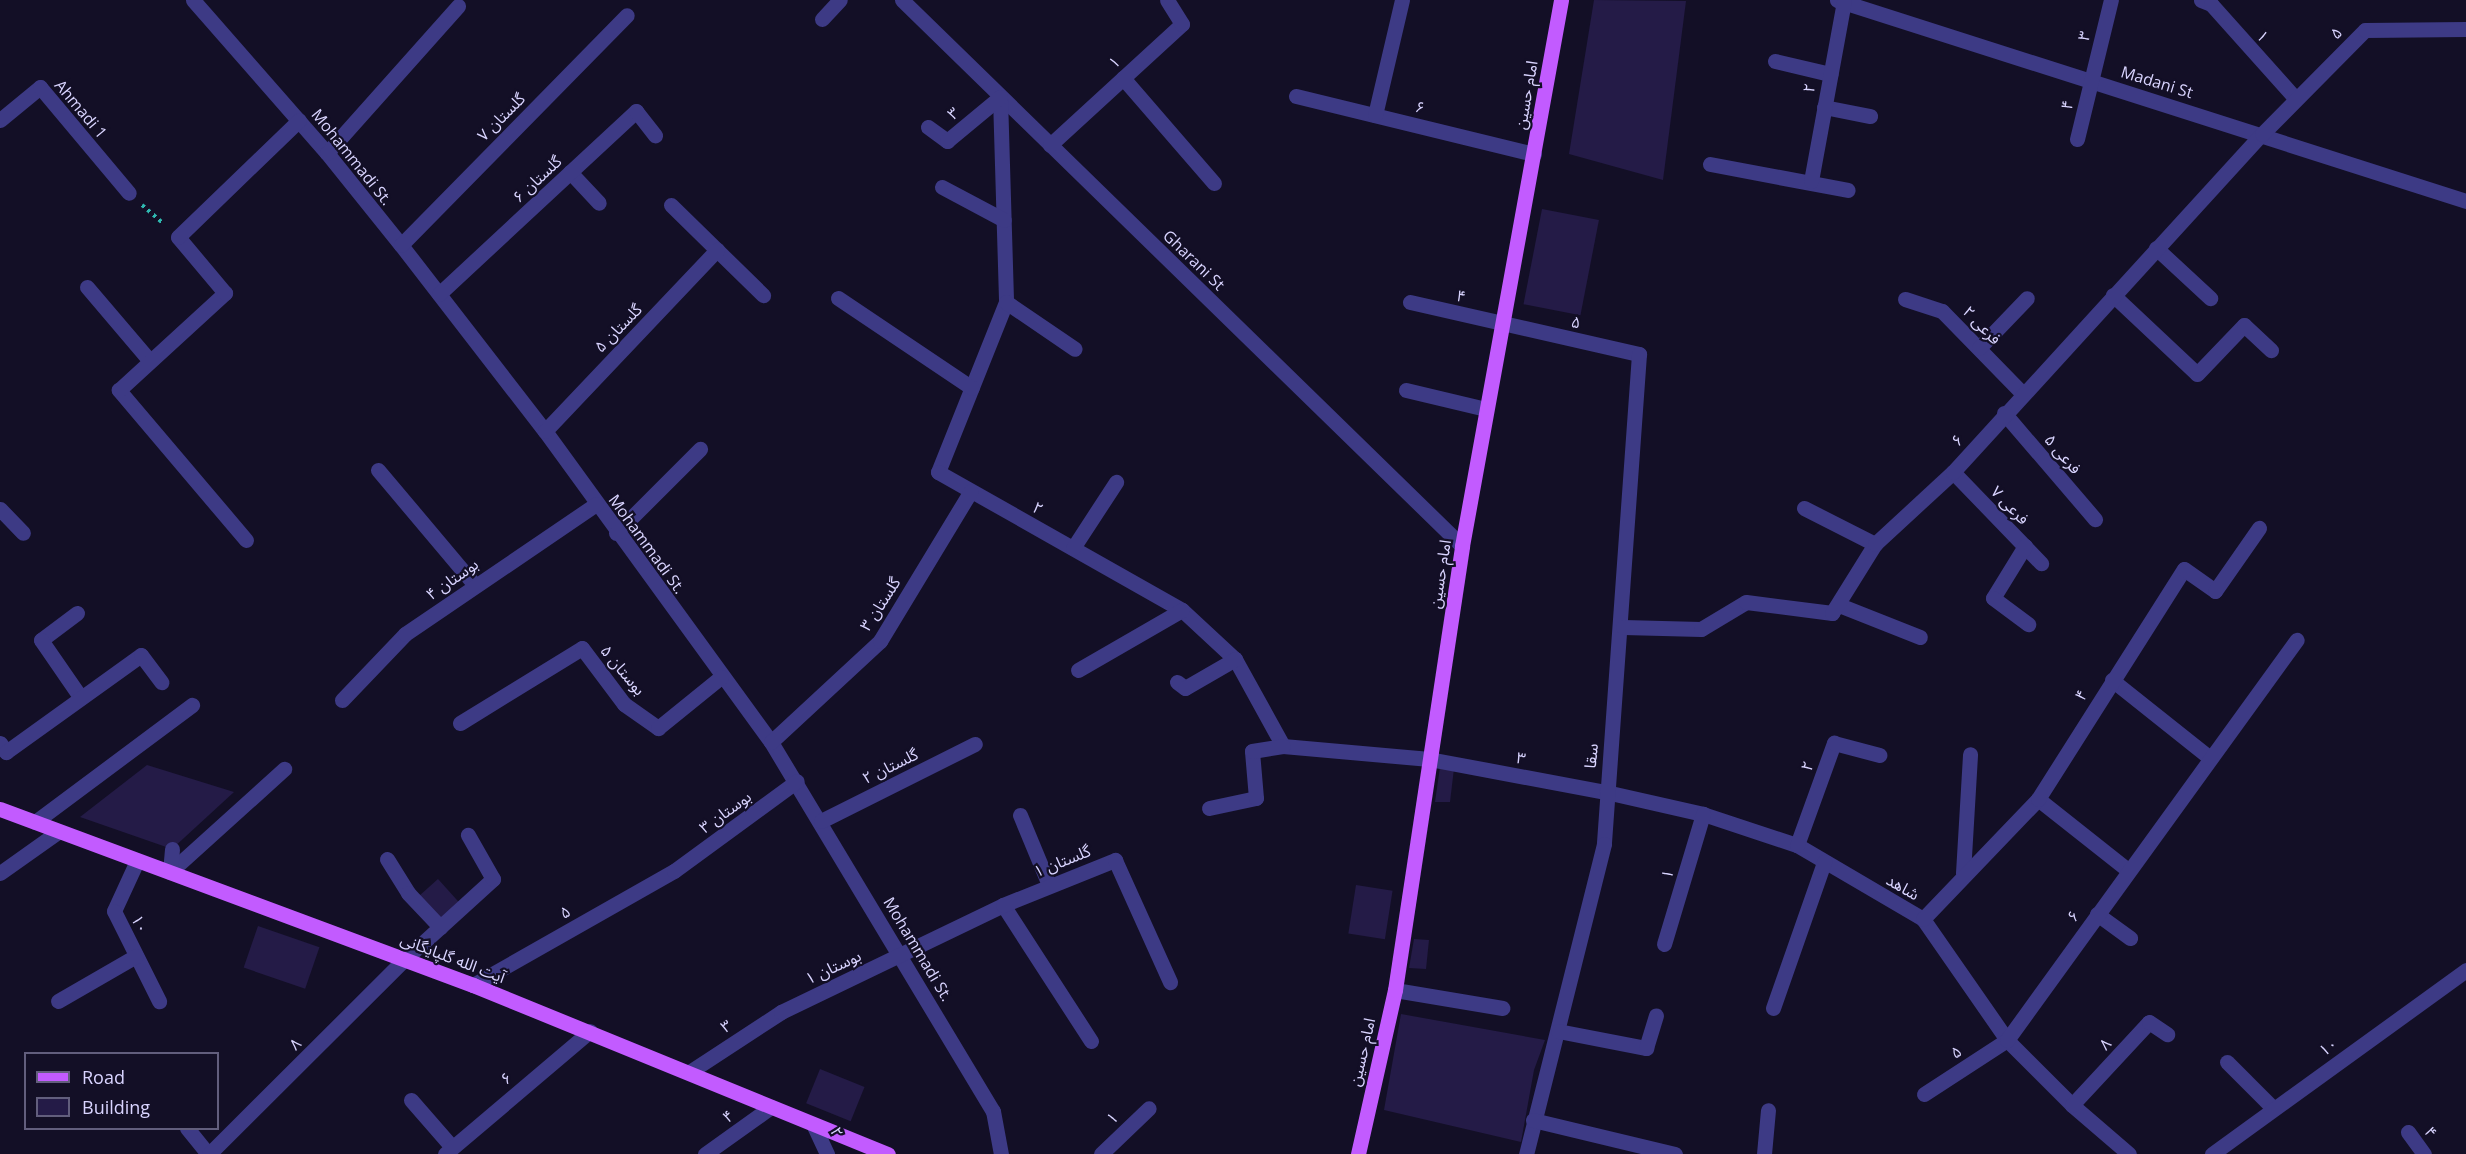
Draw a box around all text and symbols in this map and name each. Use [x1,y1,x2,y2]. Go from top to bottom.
street label: ۵ [2326,23,2346,43]
street label: ۱ [2253,26,2273,46]
street label: ۳ [2074,29,2094,43]
street label: ۱ [1104,52,1124,72]
street label: امام حسین [1511,59,1541,131]
street label: Madani St [2119,62,2195,102]
street label: Ahmadi 1 [51,76,111,142]
street label: ۲ [1799,82,1819,94]
street label: گلستان ۷ [473,89,529,145]
street label: ۶ [1413,97,1427,117]
street label: ۴ [2057,98,2077,112]
street label: ۳ [943,103,963,123]
street label: Mohammadi St. [307,105,397,209]
street label: گلستان ۶ [509,152,565,206]
street label: Gharani St [1159,226,1229,294]
street label: ۴ [1454,286,1468,306]
street label: گلستان ۵ [590,300,646,356]
street label: فرعی ۲ [1959,302,2005,348]
street label: ۵ [1570,312,1582,332]
street label: ۶ [1947,430,1967,450]
street label: فرعی ۵ [2041,430,2085,478]
street label: فرعی ۷ [1987,482,2033,528]
street label: Mohammadi St. [605,491,689,597]
street label: ۲ [1029,497,1047,519]
street label: امام حسین [1425,538,1455,610]
street label: بوستان ۴ [422,554,482,604]
street label: گلستان ۳ [856,574,904,634]
street label: بوستان ۵ [597,641,649,699]
street label: ۴ [2070,686,2092,704]
street label: سقا [1580,743,1602,769]
street label: گلستان ۲ [859,744,921,788]
street label: ۳ [1515,748,1527,768]
street label: ۲ [1796,758,1818,774]
street label: بوستان ۳ [695,787,755,837]
street label: گلستان ۱ [1031,841,1093,881]
street label: ۱ [1656,867,1678,881]
street label: شاهد [1883,870,1923,904]
street label: Mohammadi St. [879,894,957,1004]
street label: ۵ [556,901,574,923]
street label: ۶ [2063,907,2083,925]
street label: ۱۰ [127,912,153,936]
street label: آیت الله گلپایگانی [398,929,508,987]
street label: بوستان ۱ [802,946,864,988]
street label: ۳ [717,1015,735,1037]
street label: امام حسین [1345,1016,1379,1088]
street label: ۸ [285,1034,305,1054]
street label: ۸ [2095,1034,2115,1054]
street label: ۱۰ [2315,1034,2341,1060]
street label: ۵ [1947,1041,1965,1063]
legend [24,1052,219,1130]
text: Road [82,1065,125,1089]
street label: ۶ [496,1068,516,1088]
text: Building [82,1095,150,1119]
street label: ۴ [719,1106,737,1126]
street label: ۱ [1102,1108,1122,1128]
street label: ۴ [2421,1123,2441,1141]
street label: ۲ [826,1124,848,1140]

